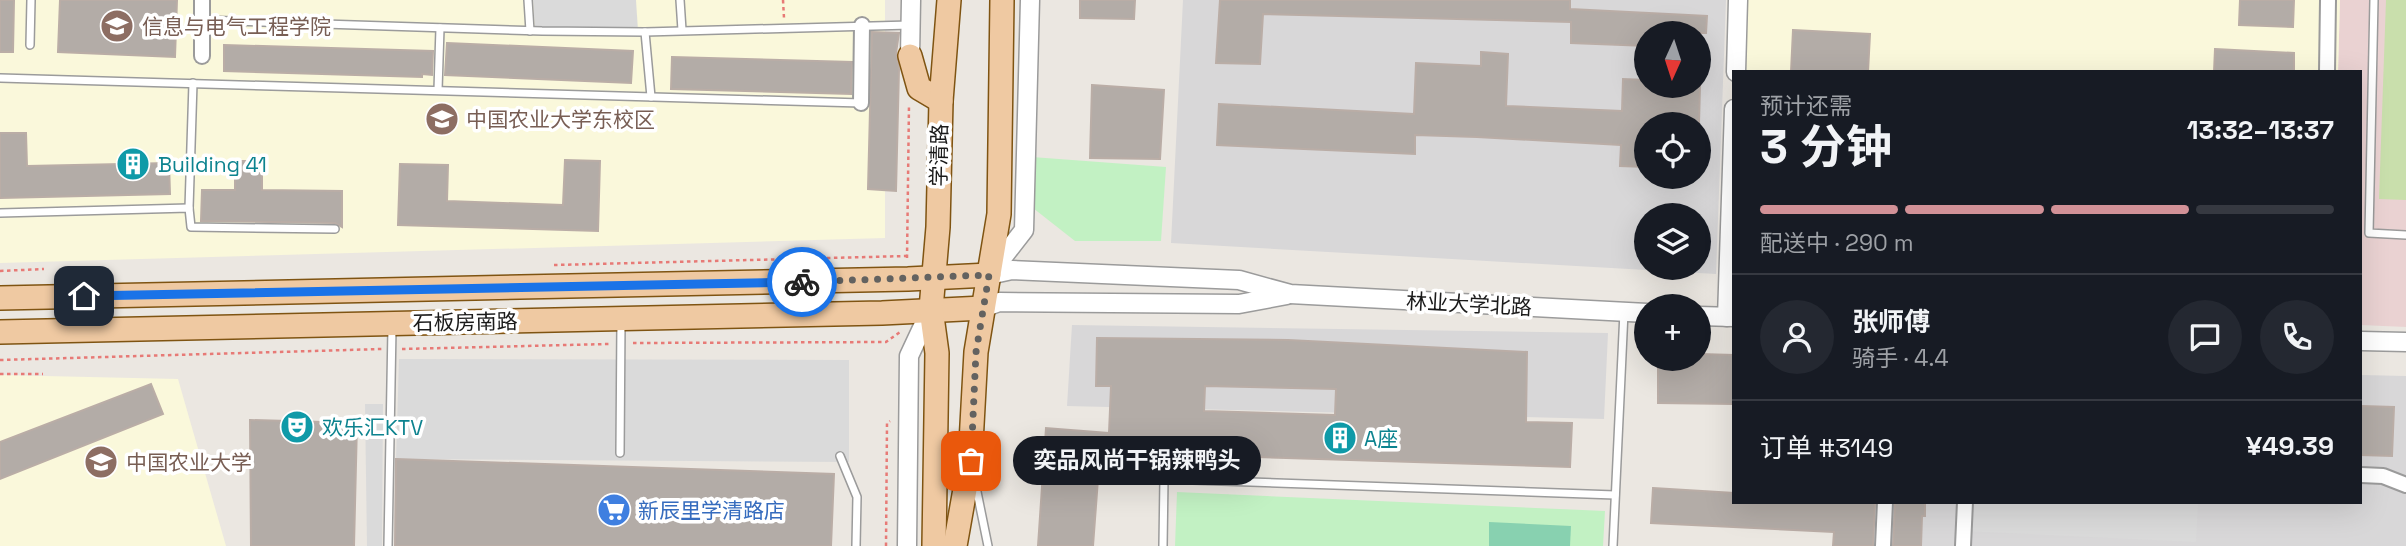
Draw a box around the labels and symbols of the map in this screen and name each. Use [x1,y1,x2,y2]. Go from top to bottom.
school or university icon: 信息与电气工程学院 [98,7,136,45]
place label: 信息与电气工程学院 [142,13,331,40]
north arrow [1634,21,1712,98]
school or university icon: 中国农业大学东校区 [423,100,461,138]
place label: 中国农业大学东校区 [466,106,655,133]
street label: 学清路 [925,123,953,187]
building icon: Building 41 [114,145,152,183]
place label: Building 41 [158,151,267,178]
courier [767,247,837,317]
pin [54,266,114,326]
street label: 林业大学北路 [1405,287,1533,321]
street label: 石板房南路 [412,308,518,336]
theatre icon: 欢乐汇KTV [278,408,316,446]
place label: 欢乐汇KTV [322,414,423,441]
building icon: A座 [1321,419,1359,457]
place label: A座 [1364,425,1398,452]
pin [941,431,1001,491]
callout: 奕品风尚干锅辣鸭头 [1013,436,1262,486]
school or university icon: 中国农业大学 [82,443,120,481]
place label: 中国农业大学 [126,449,252,476]
supermarket icon: 新辰里学清路店 [595,491,633,529]
place label: 新辰里学清路店 [638,497,785,524]

